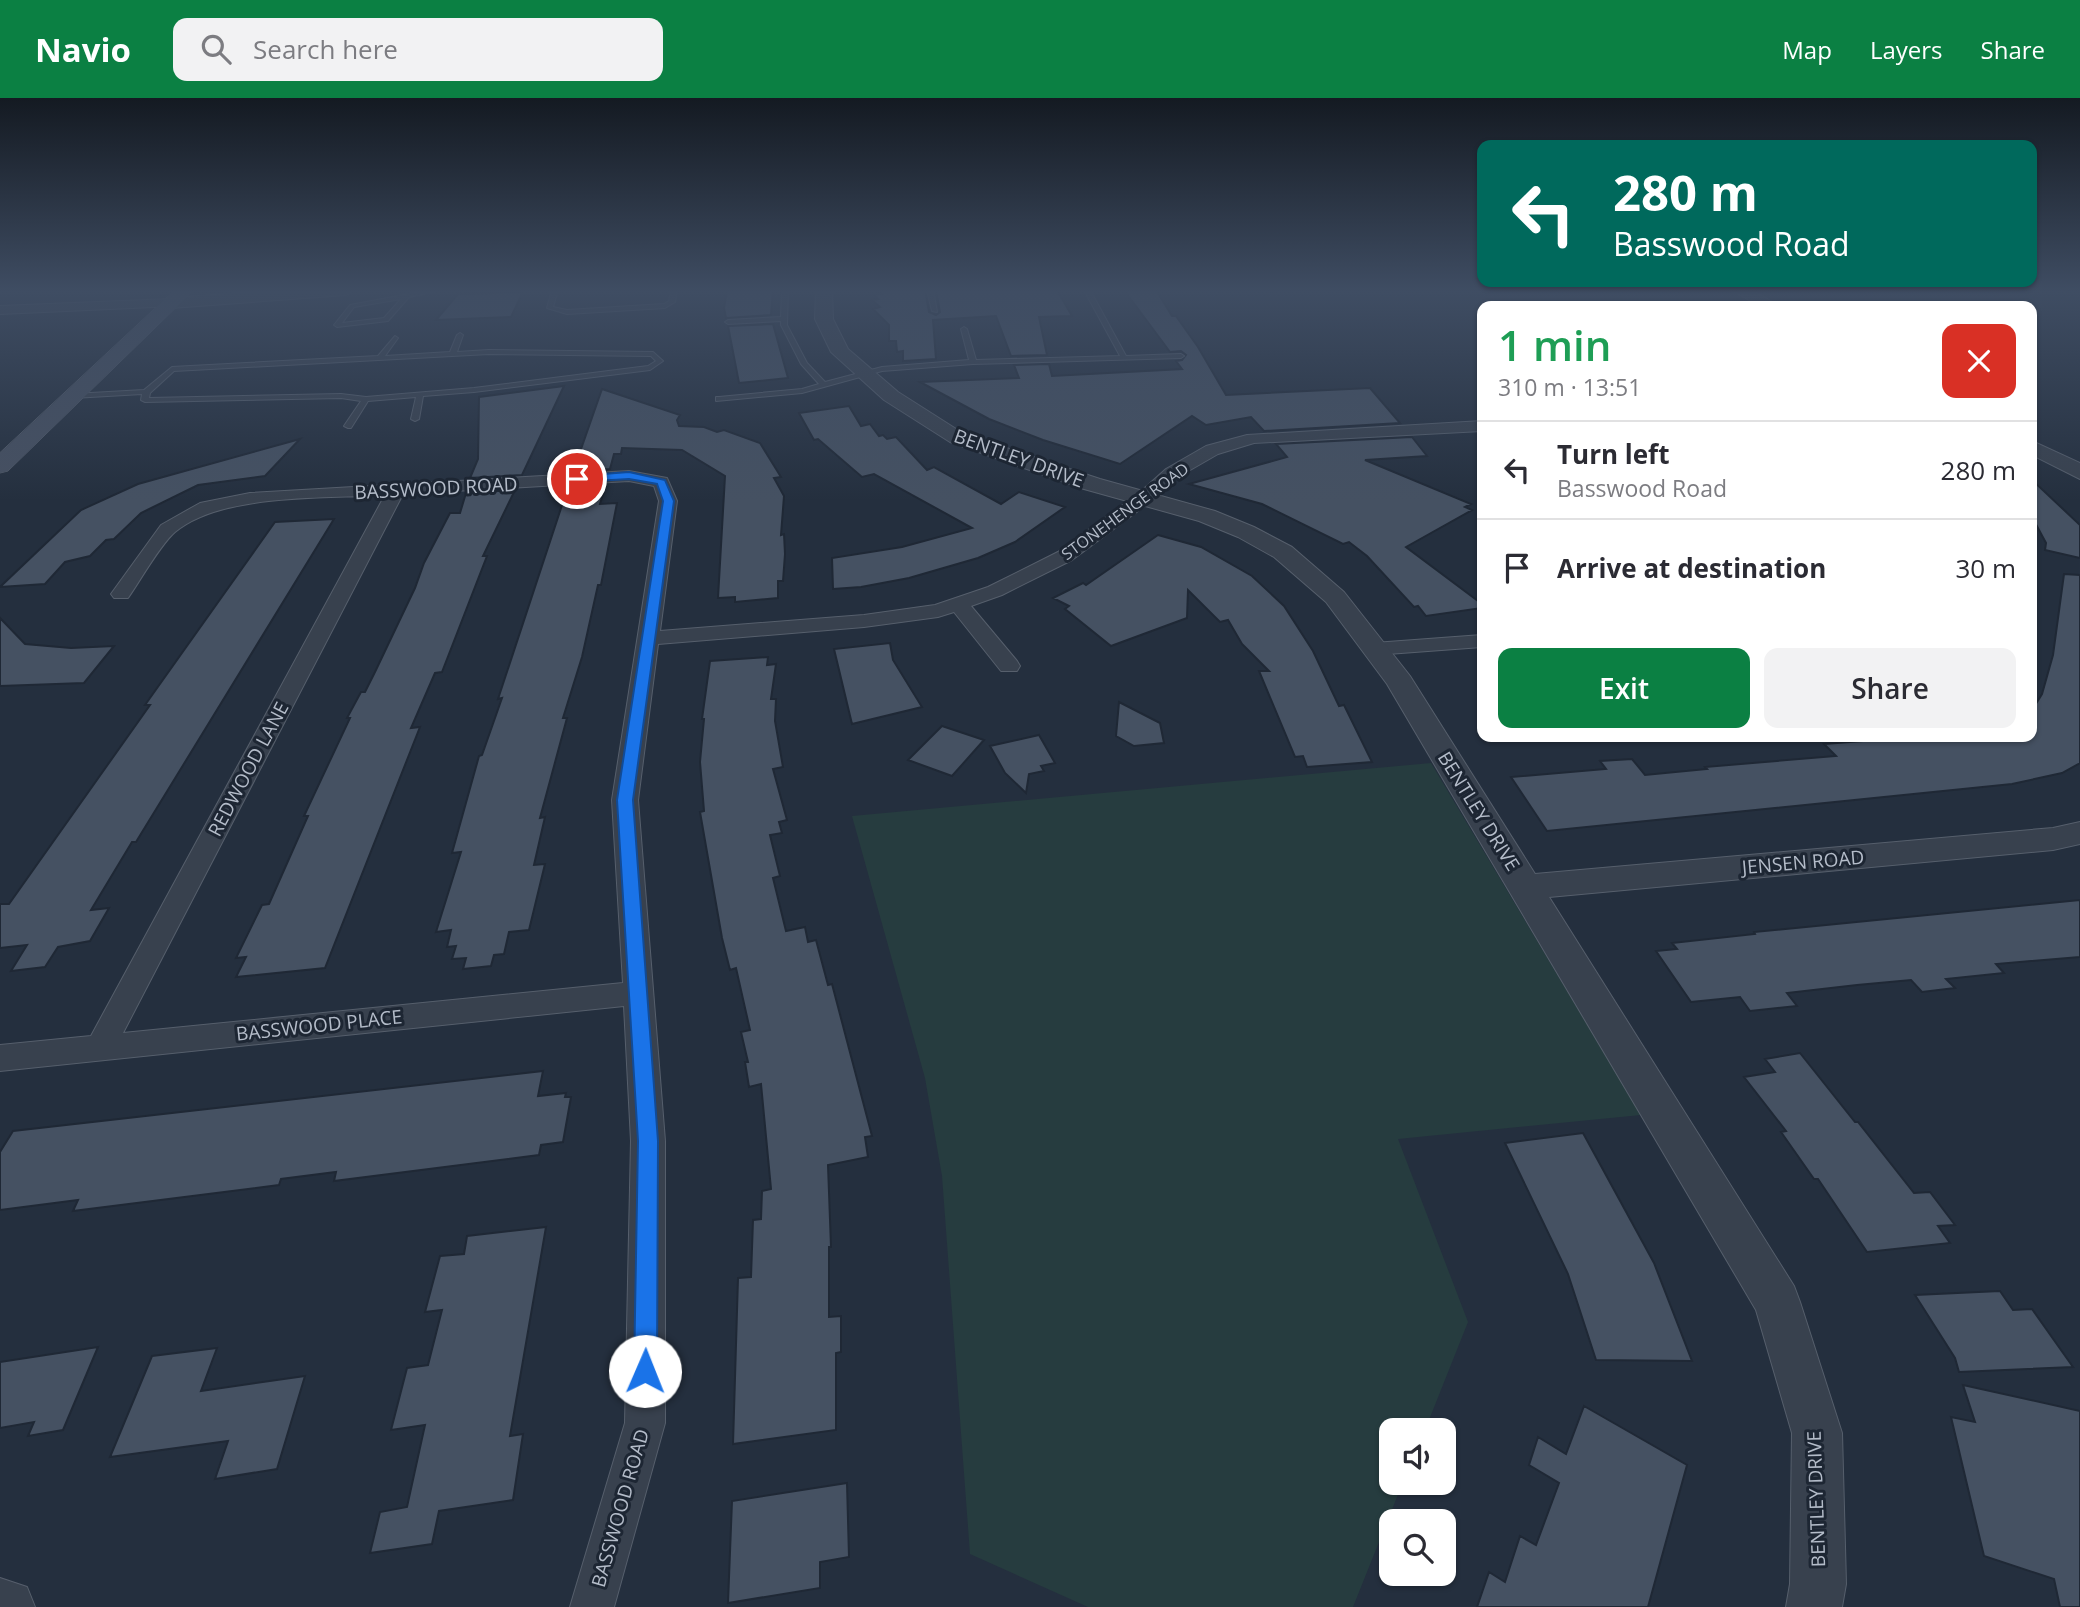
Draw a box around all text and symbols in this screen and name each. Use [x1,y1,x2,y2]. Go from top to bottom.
search box [173,18,663,81]
text: Navio [35,27,131,72]
icon: search [197,30,235,68]
text: Search here [253,31,398,67]
text: Map [1782,33,1832,66]
text: Layers [1870,33,1943,66]
text: Share [1981,33,2045,66]
text: 280 m [1613,159,1758,225]
icon: left [1498,168,1589,259]
text: Basswood Road [1613,222,1850,265]
text: 1 min [1498,316,1611,373]
button: close [1942,324,2016,398]
text: 310 m · 13:51 [1498,371,1641,403]
street label: BENTLEY DRIVE [950,422,1088,494]
text: Turn left [1557,436,1669,472]
pin [547,449,607,509]
icon: left [1498,451,1536,489]
text: 280 m [1941,452,2016,488]
street label: STONEHENGE ROAD [1057,457,1193,565]
icon: arrive [558,460,596,498]
street label: BASSWOOD ROAD [354,471,518,505]
text: Basswood Road [1557,472,1727,504]
icon: arrive [1498,549,1536,587]
text: Arrive at destination [1557,550,1826,586]
text: 30 m [1955,550,2016,586]
button: Exit [1498,648,1750,728]
button: Share [1764,648,2016,728]
street label: REDWOOD LANE [202,697,294,841]
street label: BENTLEY DRIVE [1432,746,1526,876]
street label: JENSEN ROAD [1739,844,1865,880]
street label: BASSWOOD PLACE [235,1003,403,1047]
position arrow [608,1334,682,1408]
map controls [1379,1418,1456,1586]
button: sound [1379,1418,1456,1495]
street label: BASSWOOD ROAD [585,1426,655,1590]
street label: BENTLEY DRIVE [1801,1430,1831,1568]
button: search [1379,1509,1456,1586]

